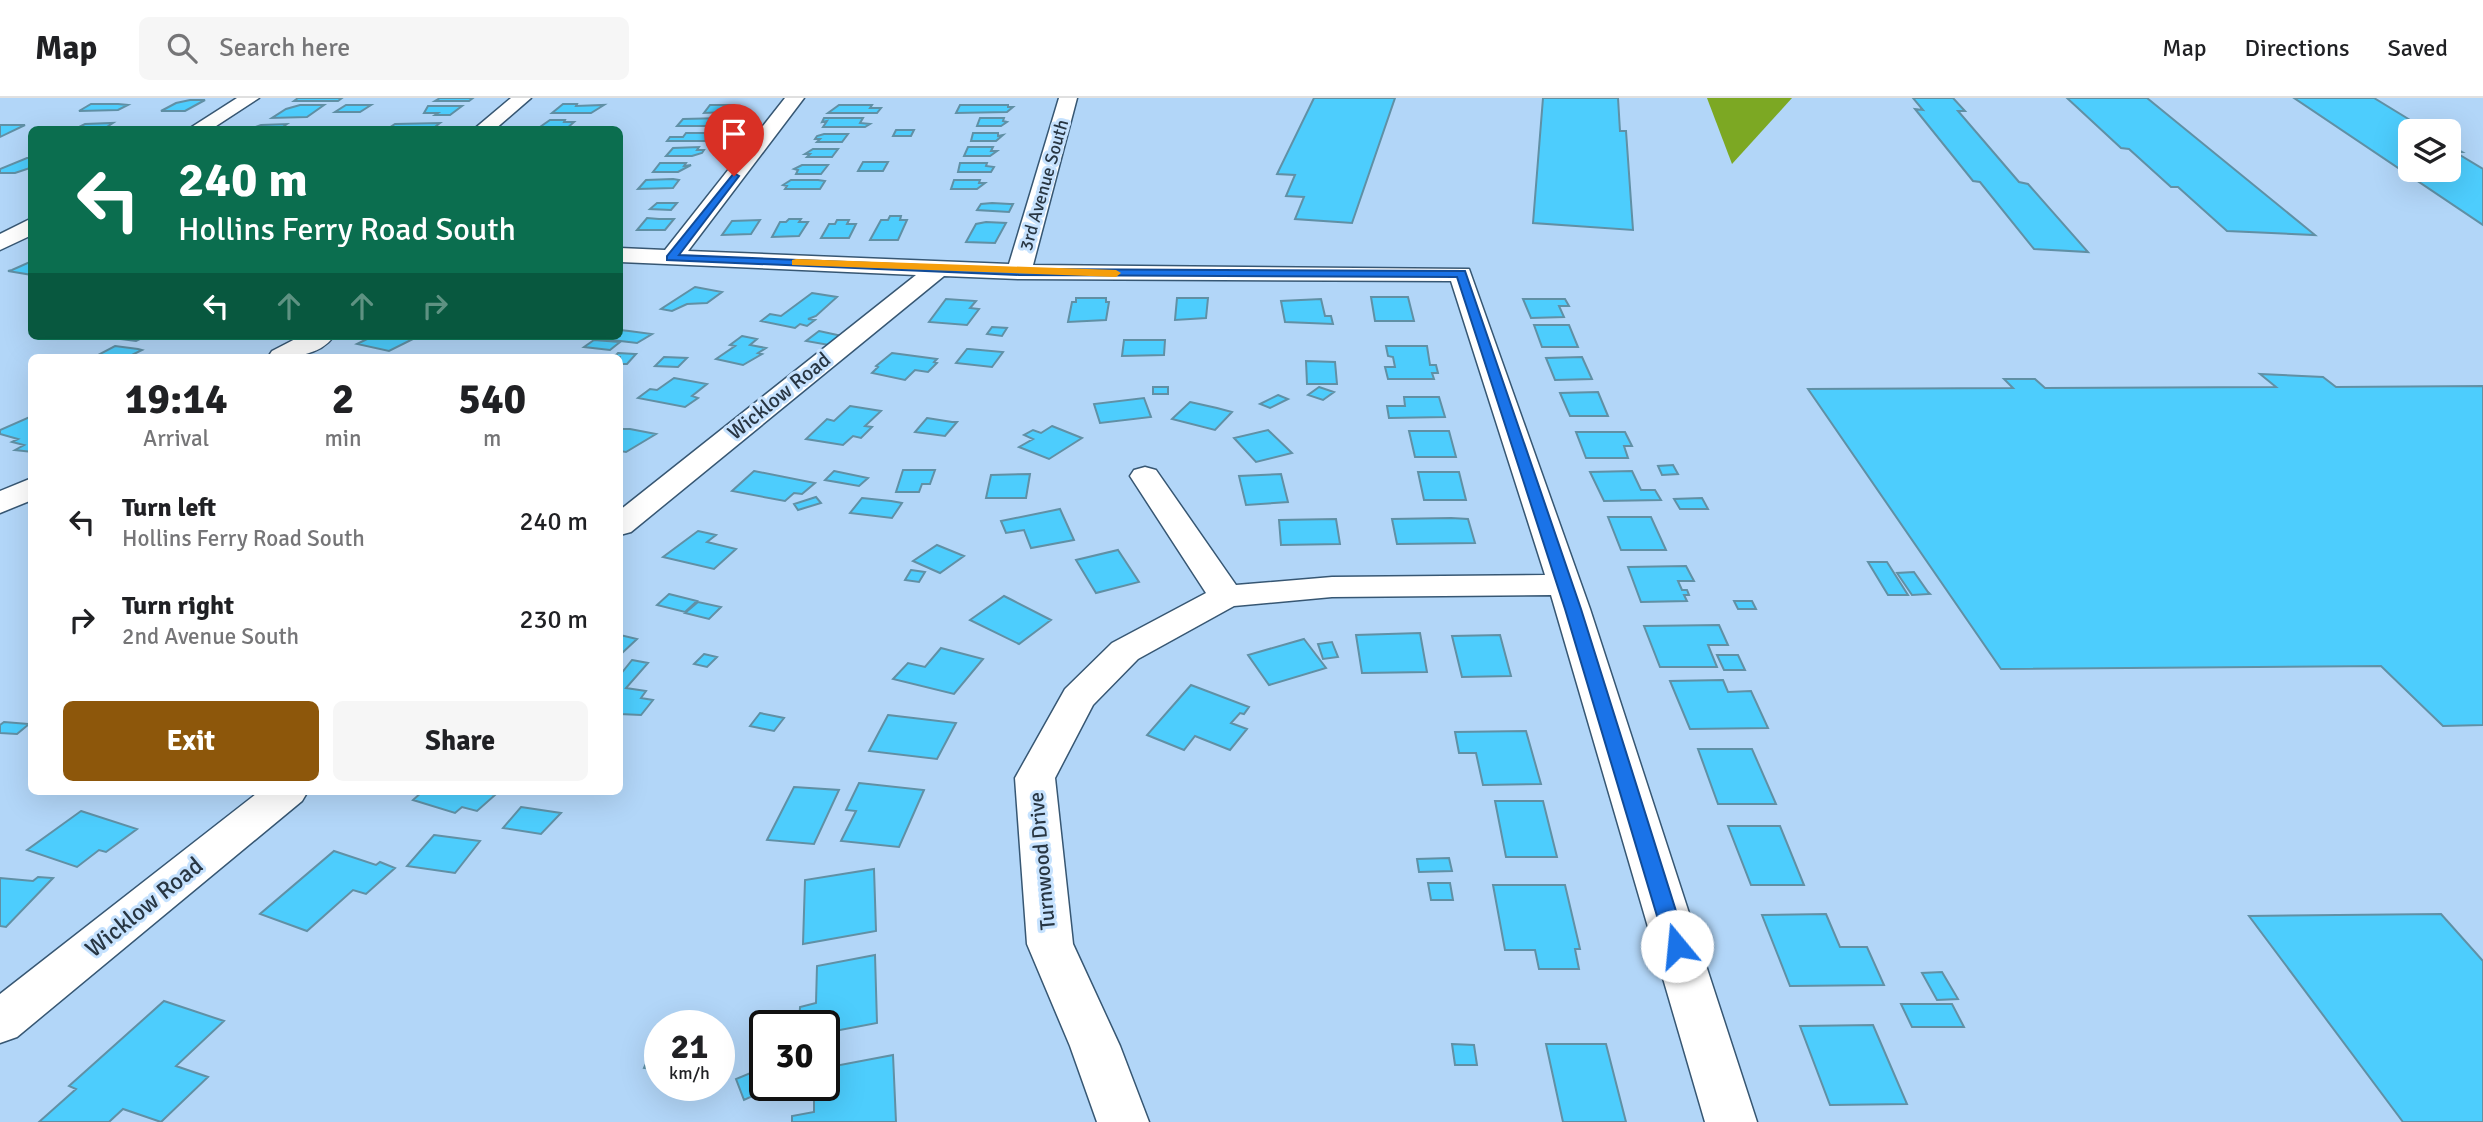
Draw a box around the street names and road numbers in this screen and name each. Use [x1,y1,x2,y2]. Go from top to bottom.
street label: 3rd Avenue South [1015,117,1073,253]
street label: Wicklow Road [722,347,836,445]
street label: Turnwood Drive [1023,791,1061,931]
street label: Wicklow Road [79,850,209,964]

